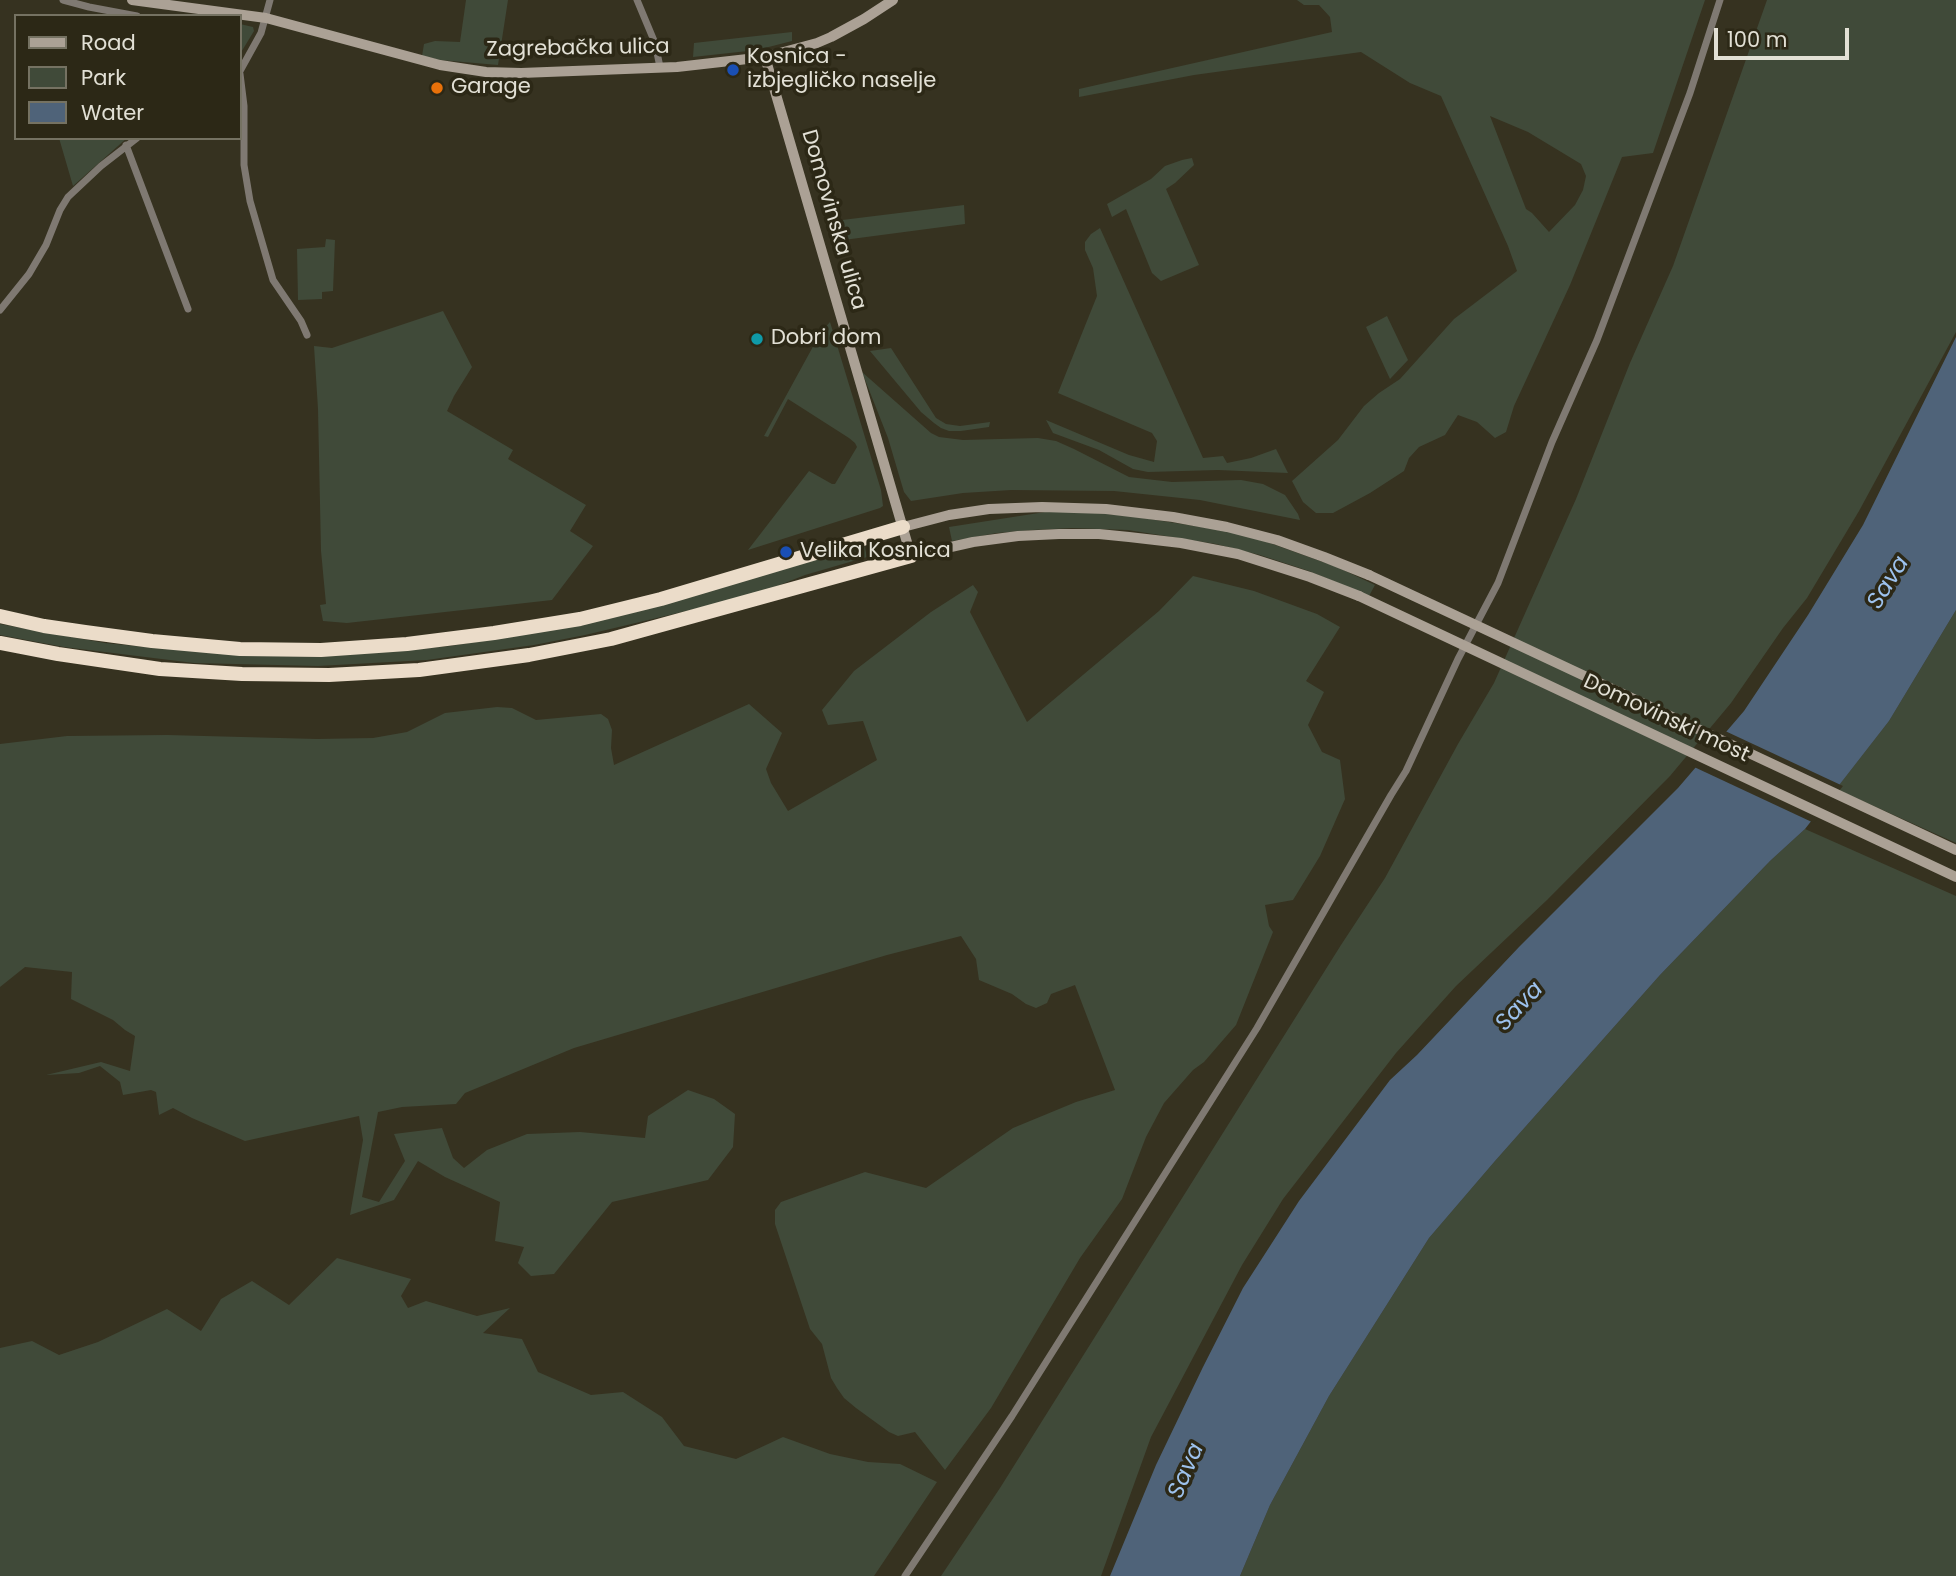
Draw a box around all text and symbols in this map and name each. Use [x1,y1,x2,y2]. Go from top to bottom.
legend [14,14,242,140]
scale bar [1718,14,1853,58]
text: 100 m [1727,25,1787,54]
text: Road [81,28,136,57]
street label: Zagrebačka ulica [486,35,670,63]
place label: Kosnica - izbjegličko naselje [747,45,936,95]
marker: Kosnica - izbjegličko naselje [725,62,741,78]
text: Park [81,63,126,92]
place label: Garage [451,75,531,101]
marker: Garage [429,80,445,96]
text: Water [81,98,144,127]
street label: Domovinska ulica [795,127,871,313]
place label: Dobri dom [771,326,881,352]
marker: Dobri dom [749,331,765,347]
place label: Velika Kosnica [800,539,951,565]
marker: Velika Kosnica [778,544,794,560]
water label: Sava [1862,551,1916,615]
street label: Domovinski most [1579,670,1753,768]
water label: Sava [1490,977,1550,1037]
water label: Sava [1163,1439,1211,1503]

